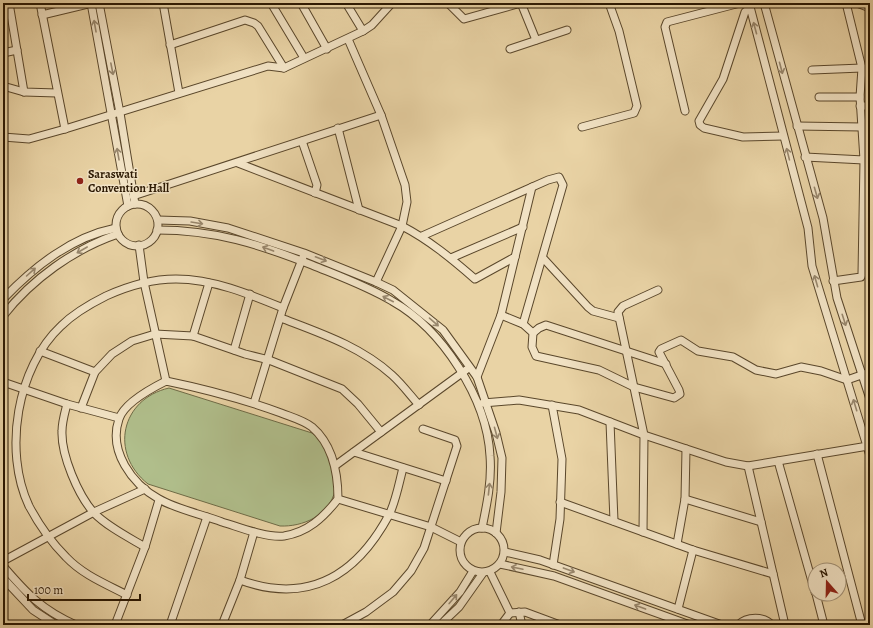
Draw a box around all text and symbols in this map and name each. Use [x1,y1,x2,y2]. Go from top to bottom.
one-way arrow [90,20,98,33]
one-way arrow [751,22,758,35]
one-way arrow [778,61,785,74]
one-way arrow [108,62,116,75]
one-way arrow [113,148,121,161]
one-way arrow [783,148,791,161]
place label: Saraswati Convention Hall [88,166,170,196]
marker: Saraswati Convention Hall [75,176,85,186]
one-way arrow [813,186,820,199]
one-way arrow [190,219,203,227]
one-way arrow [263,245,275,253]
one-way arrow [76,246,88,254]
one-way arrow [314,256,326,264]
one-way arrow [26,267,36,277]
one-way arrow [812,274,819,287]
one-way arrow [382,295,394,302]
one-way arrow [841,313,848,326]
one-way arrow [429,317,439,326]
one-way arrow [851,399,858,412]
one-way arrow [493,426,500,439]
one-way arrow [485,483,493,496]
north arrow [807,562,847,602]
one-way arrow [510,563,523,571]
text: N [817,565,830,581]
one-way arrow [563,567,576,574]
scale bar [28,576,140,602]
text: 100 m [34,582,63,598]
one-way arrow [449,594,458,605]
one-way arrow [634,603,647,610]

